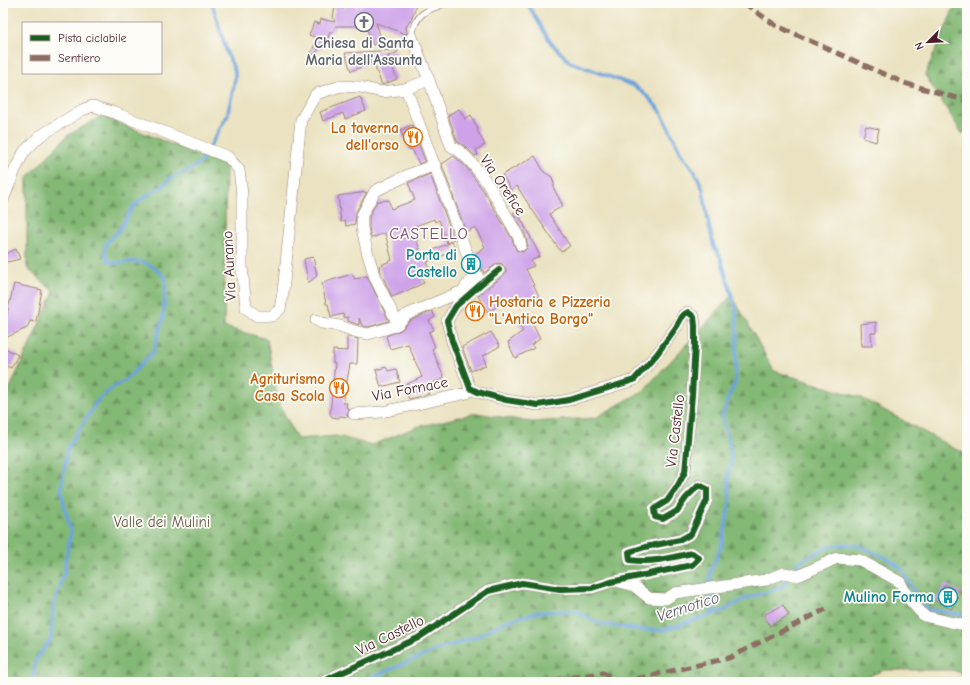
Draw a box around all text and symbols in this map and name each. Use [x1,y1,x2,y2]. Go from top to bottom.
church icon: Chiesa di Santa Maria dell'Assunta [353,11,375,33]
legend [22,22,162,74]
north arrow [908,22,948,62]
text: Pista ciclabile [58,31,127,45]
place label: Chiesa di Santa Maria dell'Assunta [306,34,422,69]
text: N [912,40,927,52]
text: Sentiero [58,51,100,65]
place label: La taverna dell'orso [331,119,399,154]
restaurant icon: La taverna dell'orso [402,126,424,148]
street label: Via Orefice [476,151,530,219]
district label: CASTELLO [389,225,469,243]
street label: Via Aurano [218,230,240,302]
place label: Porta di Castello [406,246,457,281]
building icon: Porta di Castello [460,253,482,275]
place label: Hostaria e Pizzeria "L'Antico Borgo" [489,293,611,328]
restaurant icon: Hostaria e Pizzeria "L'Antico Borgo" [464,300,486,322]
place label: Agriturismo Casa Scola [250,370,325,405]
street label: Via Fornace [371,373,450,405]
restaurant icon: Agriturismo Casa Scola [328,377,350,399]
street label: Via Castello [662,393,688,468]
park label: Valle dei Mulini [114,513,210,531]
building icon: Mulino Forma [937,586,959,608]
water label: Vernotico [655,588,721,626]
place label: Mulino Forma [844,588,934,606]
street label: Via Castello [353,611,427,659]

